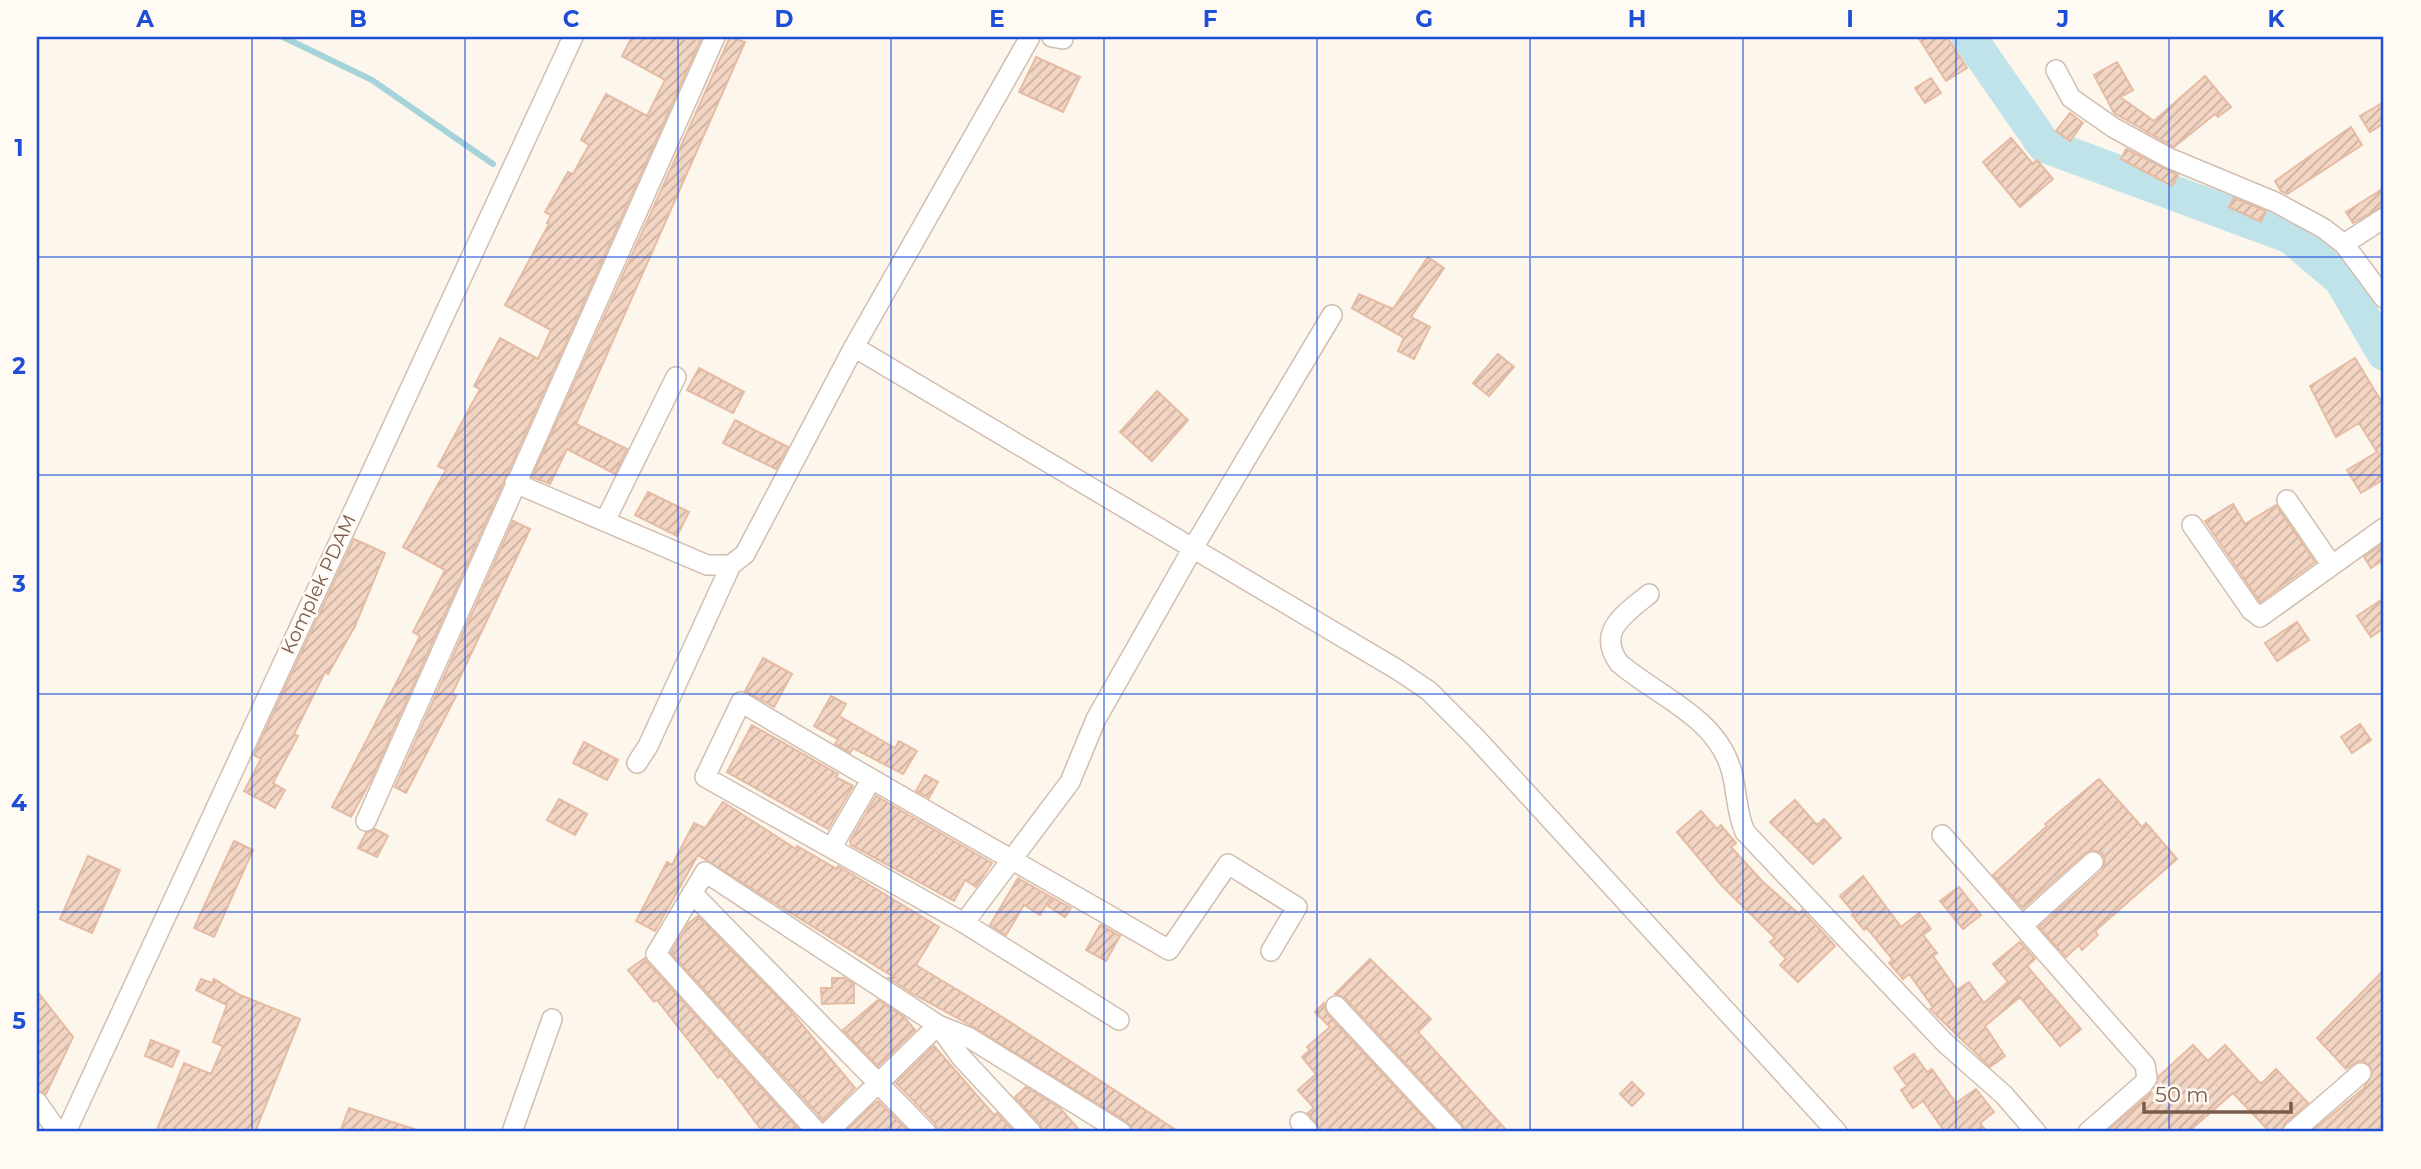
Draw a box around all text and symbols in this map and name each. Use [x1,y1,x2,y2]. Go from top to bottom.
text: A [135,5,154,33]
text: B [349,5,367,33]
text: C [563,5,580,33]
text: D [775,5,794,33]
text: E [989,5,1005,33]
text: F [1203,5,1218,33]
text: G [1415,5,1433,33]
text: H [1628,5,1646,33]
text: I [1846,5,1854,33]
text: J [2056,5,2069,33]
text: K [2267,5,2285,33]
text: 1 [14,134,24,162]
text: 2 [12,352,26,380]
street label: Komplek PDAM [276,511,361,658]
text: 3 [11,570,26,598]
text: 4 [11,789,27,817]
text: 5 [12,1007,26,1035]
scale bar [2144,1071,2292,1115]
text: 50 m [2155,1082,2209,1107]

